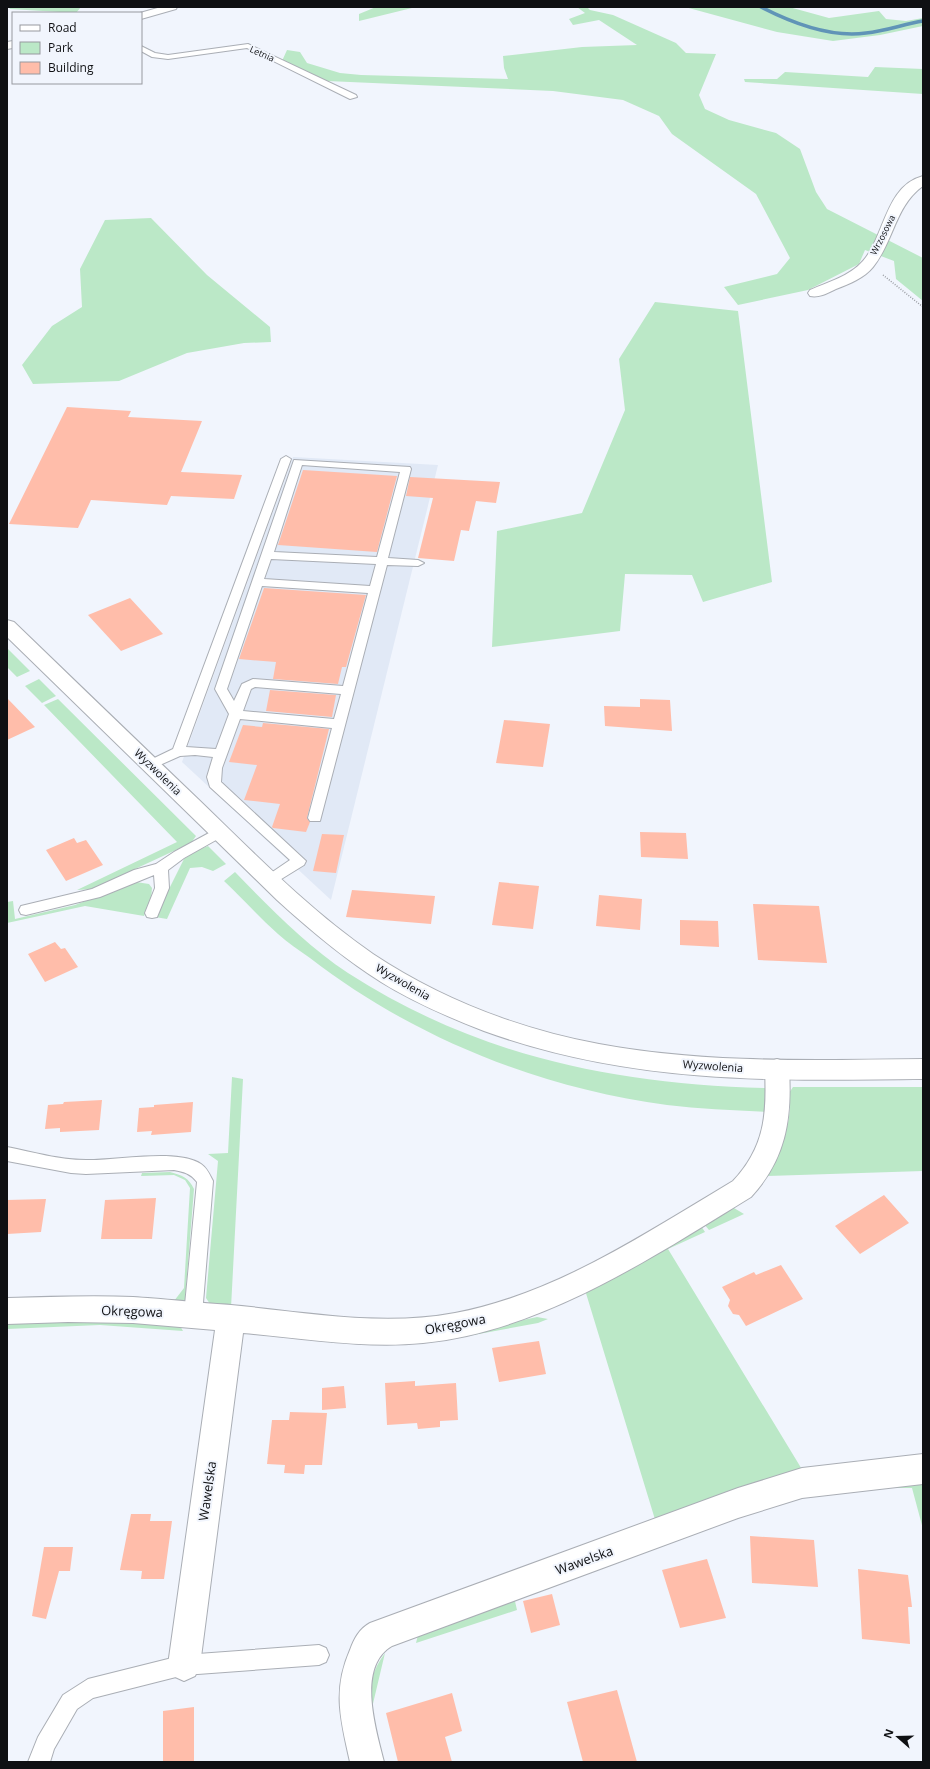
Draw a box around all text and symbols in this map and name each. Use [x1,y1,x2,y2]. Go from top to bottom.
legend [12,12,142,84]
text: Road [48,19,77,36]
text: Park [48,39,74,56]
street label: Letnia [248,42,277,65]
text: Building [48,59,94,76]
street label: Wrzosowa [867,213,898,257]
street label: Wyzwolenia [131,745,185,798]
street label: Wyzwolenia [373,960,433,1003]
street label: Wyzwolenia [682,1056,744,1075]
street label: Okręgowa [101,1301,163,1321]
street label: Okręgowa [423,1309,487,1339]
street label: Wawelska [194,1460,220,1522]
street label: Wawelska [553,1541,615,1579]
north arrow [878,1717,918,1757]
text: N [880,1727,897,1740]

